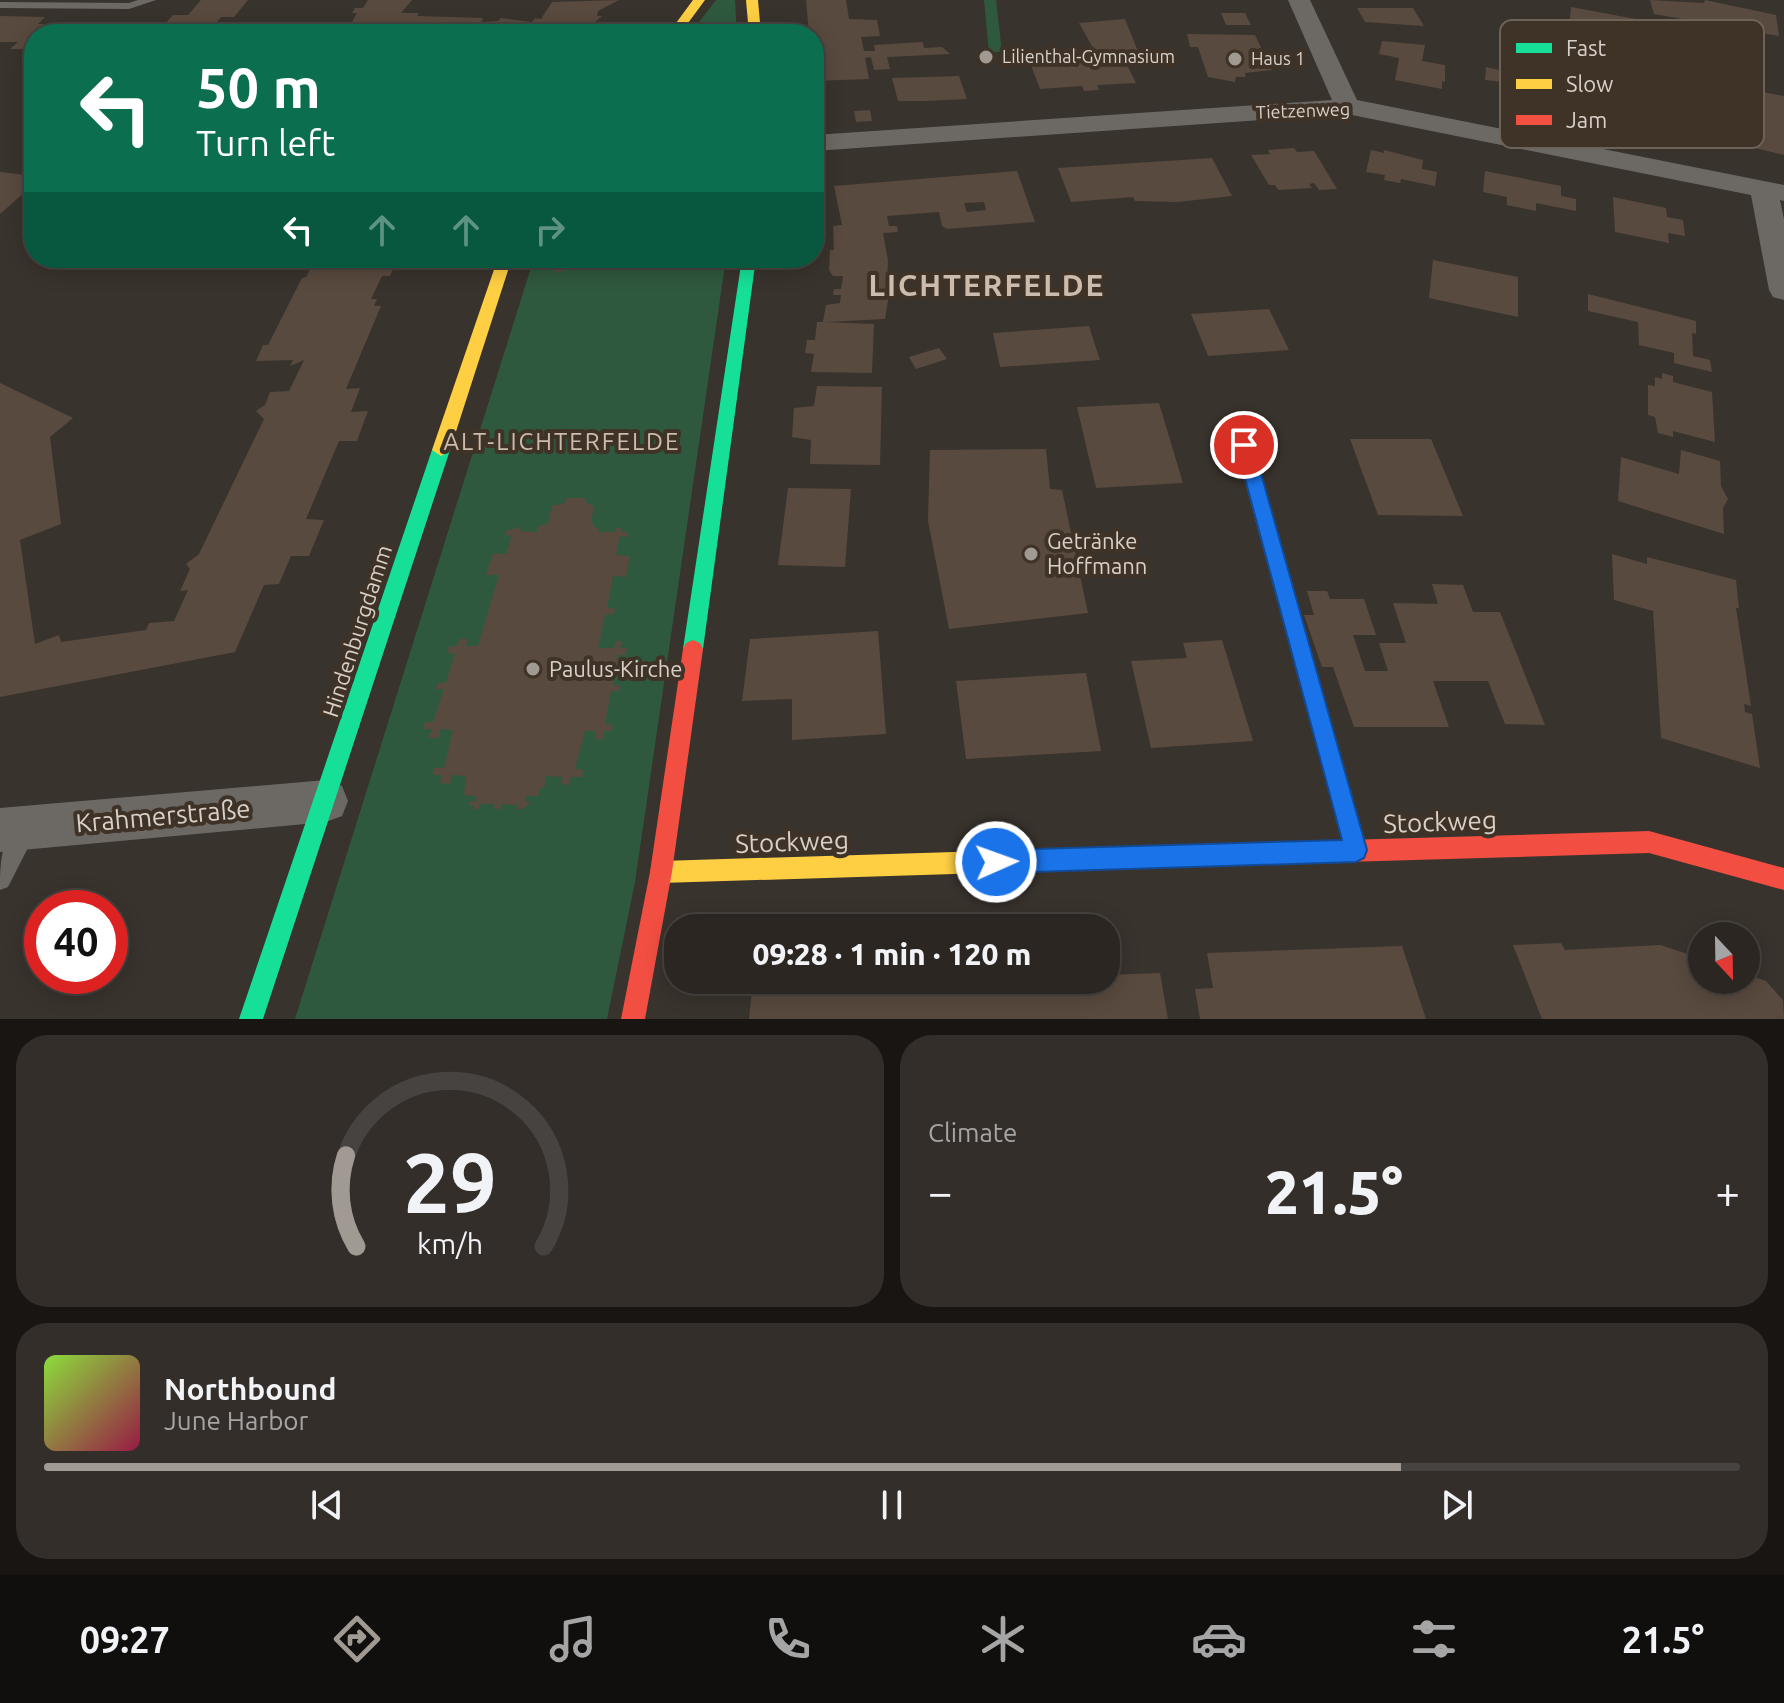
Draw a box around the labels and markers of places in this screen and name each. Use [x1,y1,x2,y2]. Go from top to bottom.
place label: Lilienthal-Gymnasium [1002,46,1175,66]
marker: Lilienthal-Gymnasium [977,48,995,66]
place label: Haus 1 [1251,48,1305,68]
marker: Haus 1 [1226,50,1244,68]
pin [1210,411,1278,479]
place label: Getränke Hoffmann [1047,528,1147,578]
marker: Getränke Hoffmann [1022,545,1040,563]
place label: Paulus-Kirche [549,656,683,681]
marker: Paulus-Kirche [524,660,542,678]

